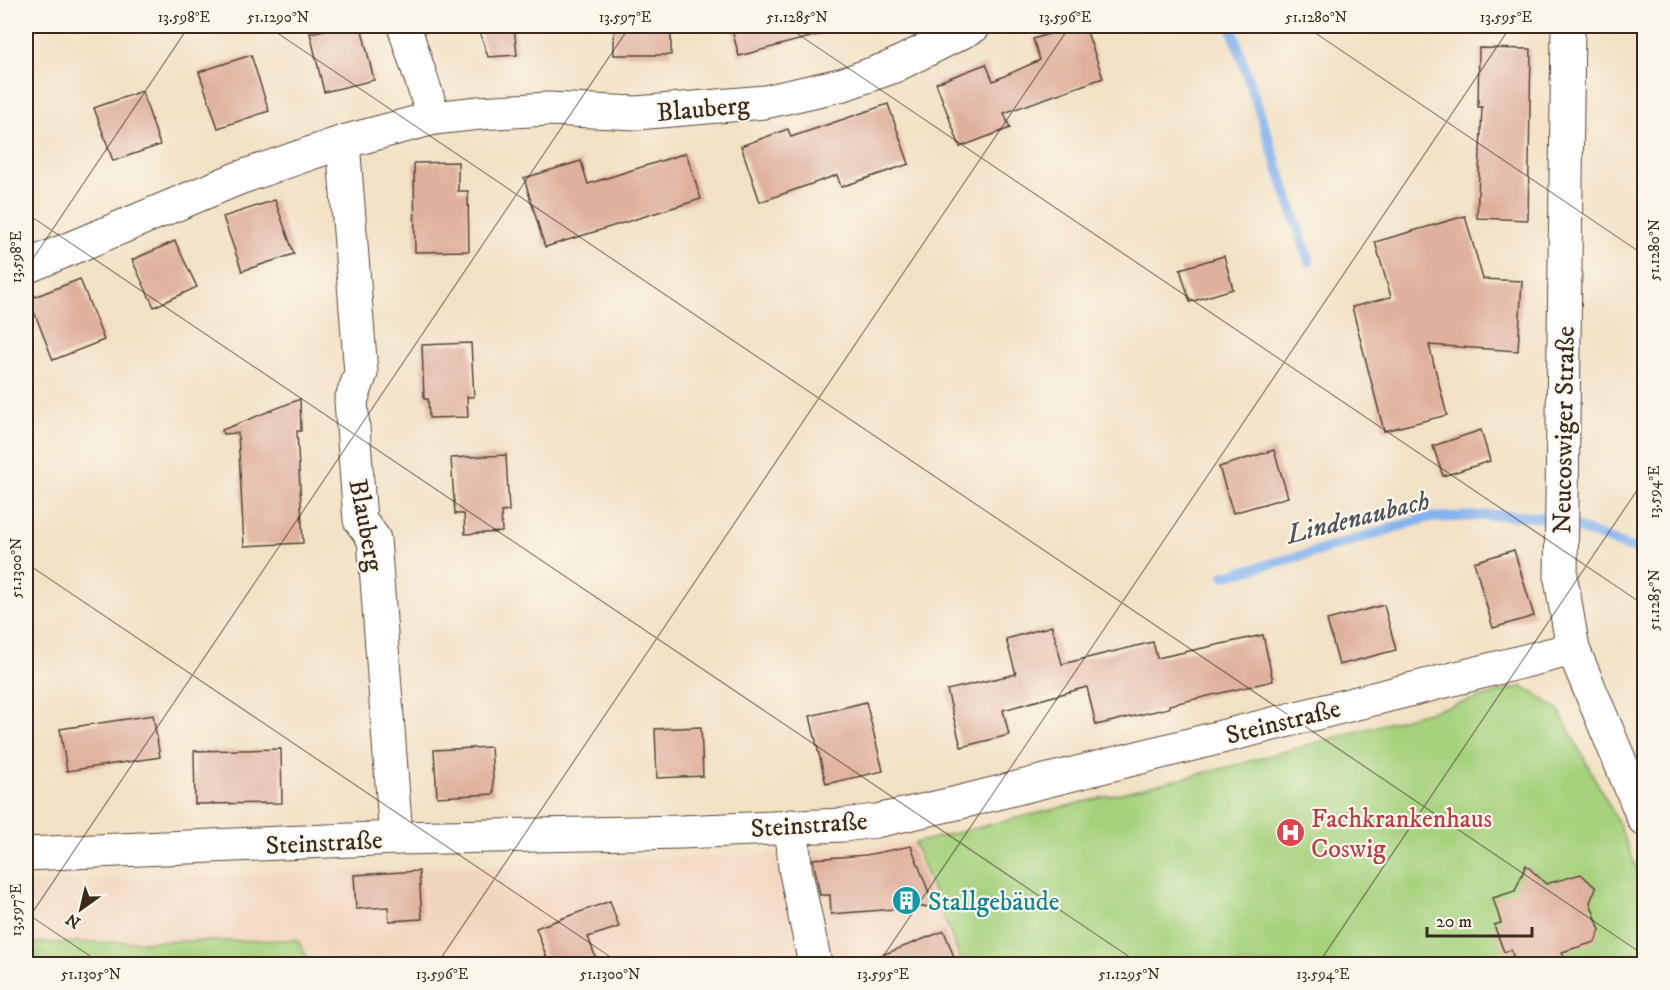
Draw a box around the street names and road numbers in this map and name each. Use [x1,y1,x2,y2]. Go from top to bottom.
street label: Blauberg [655,89,751,130]
street label: Neucoswiger Straße [1546,326,1583,534]
street label: Blauberg [340,476,391,574]
street label: Steinstraße [1222,692,1344,753]
street label: Steinstraße [749,805,869,846]
street label: Steinstraße [265,824,383,863]

